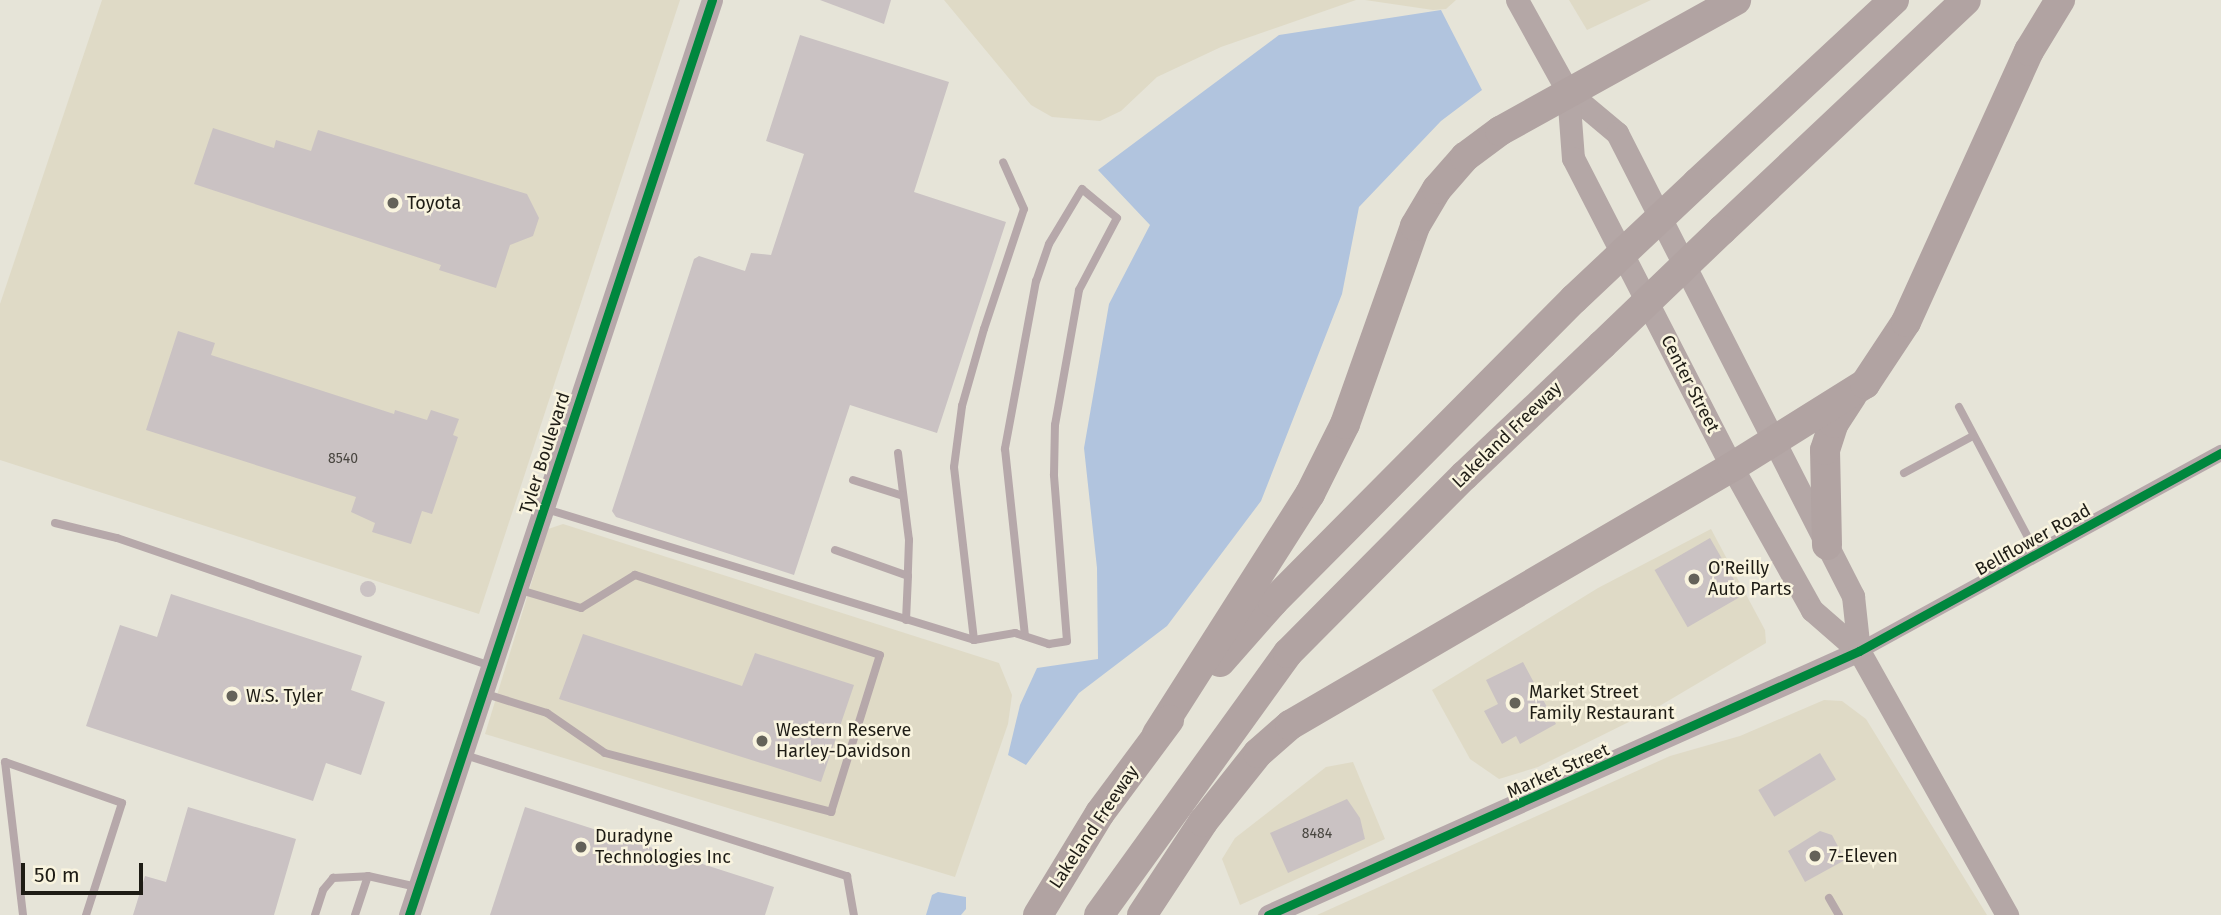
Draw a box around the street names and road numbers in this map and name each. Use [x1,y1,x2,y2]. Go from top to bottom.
street label: Center Street [1656,332,1724,436]
street label: Lakeland Freeway [1448,377,1566,493]
street label: Tyler Boulevard [515,389,575,517]
street label: Bellflower Road [1972,499,2094,581]
street label: Market Street [1503,739,1613,803]
street label: Lakeland Freeway [1045,761,1143,893]

